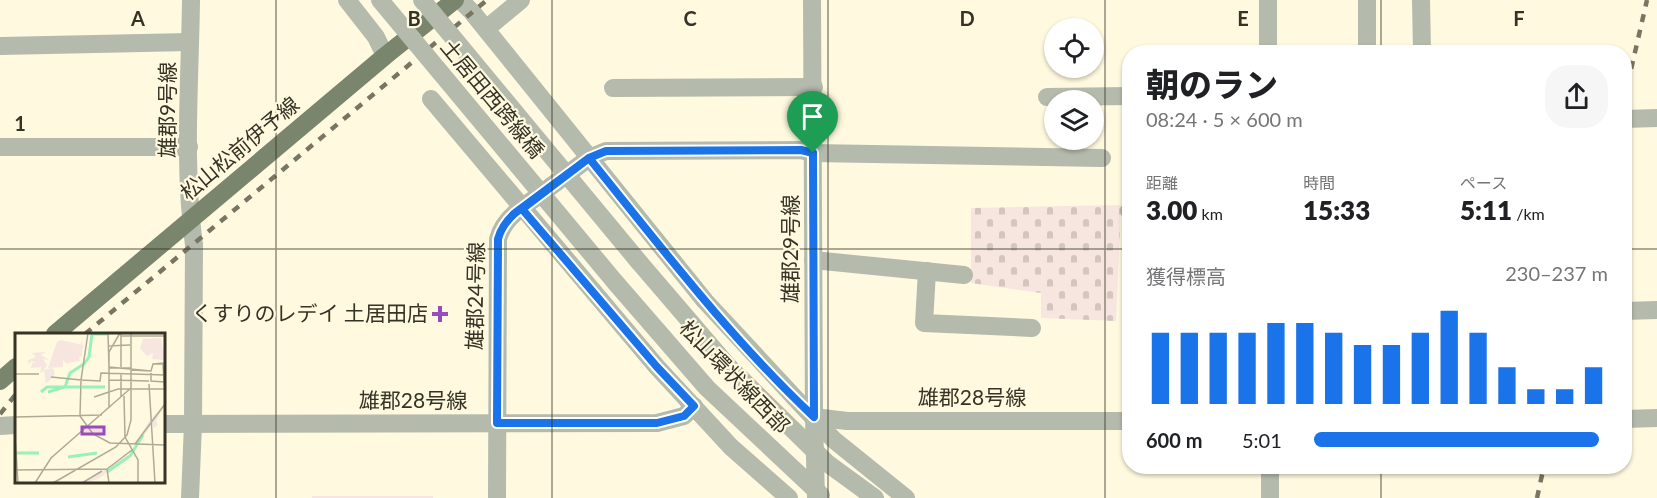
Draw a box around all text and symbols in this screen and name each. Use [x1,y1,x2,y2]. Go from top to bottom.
text: A [130,6,145,30]
text: B [407,6,421,30]
text: C [683,6,697,30]
text: D [959,6,975,30]
text: E [1237,6,1249,30]
text: F [1513,6,1525,30]
map controls [1044,18,1104,150]
button: locate [1044,18,1104,78]
street label: 土居田西跨線橋 [436,34,550,162]
street label: 雄郡9号線 [154,62,179,158]
text: 朝のラン [1146,64,1278,104]
button: share [1545,65,1608,128]
button: layers [1044,90,1104,150]
street label: 松山松前伊予線 [175,91,303,205]
pin [787,91,838,153]
icon: arrive [796,100,829,133]
text: 08:24 · 5 × 600 m [1146,107,1303,131]
text: 1 [14,111,26,135]
text: 距離 [1146,173,1178,192]
text: 時間 [1303,173,1335,192]
text: ペース [1460,173,1507,192]
text: 3.00 [1146,194,1197,226]
text: 15:33 [1303,194,1370,226]
text: 5:11 [1460,194,1512,226]
street label: 雄郡29号線 [777,195,802,303]
text: km [1197,204,1223,223]
text: /km [1512,204,1545,223]
street label: 雄郡24号線 [461,242,488,350]
text: 230–237 m [1505,261,1608,285]
text: 獲得標高 [1146,264,1226,288]
place label: くすりのレデイ 土居田店 [192,300,428,325]
marker: くすりのレデイ 土居田店 [433,307,447,321]
street label: 松山環状線西部 [675,314,795,438]
inset map [15,333,165,483]
street label: 雄郡28号線 [918,384,1026,409]
street label: 雄郡28号線 [359,387,467,412]
text: 600 m [1146,428,1202,452]
text: 5:01 [1242,428,1282,452]

